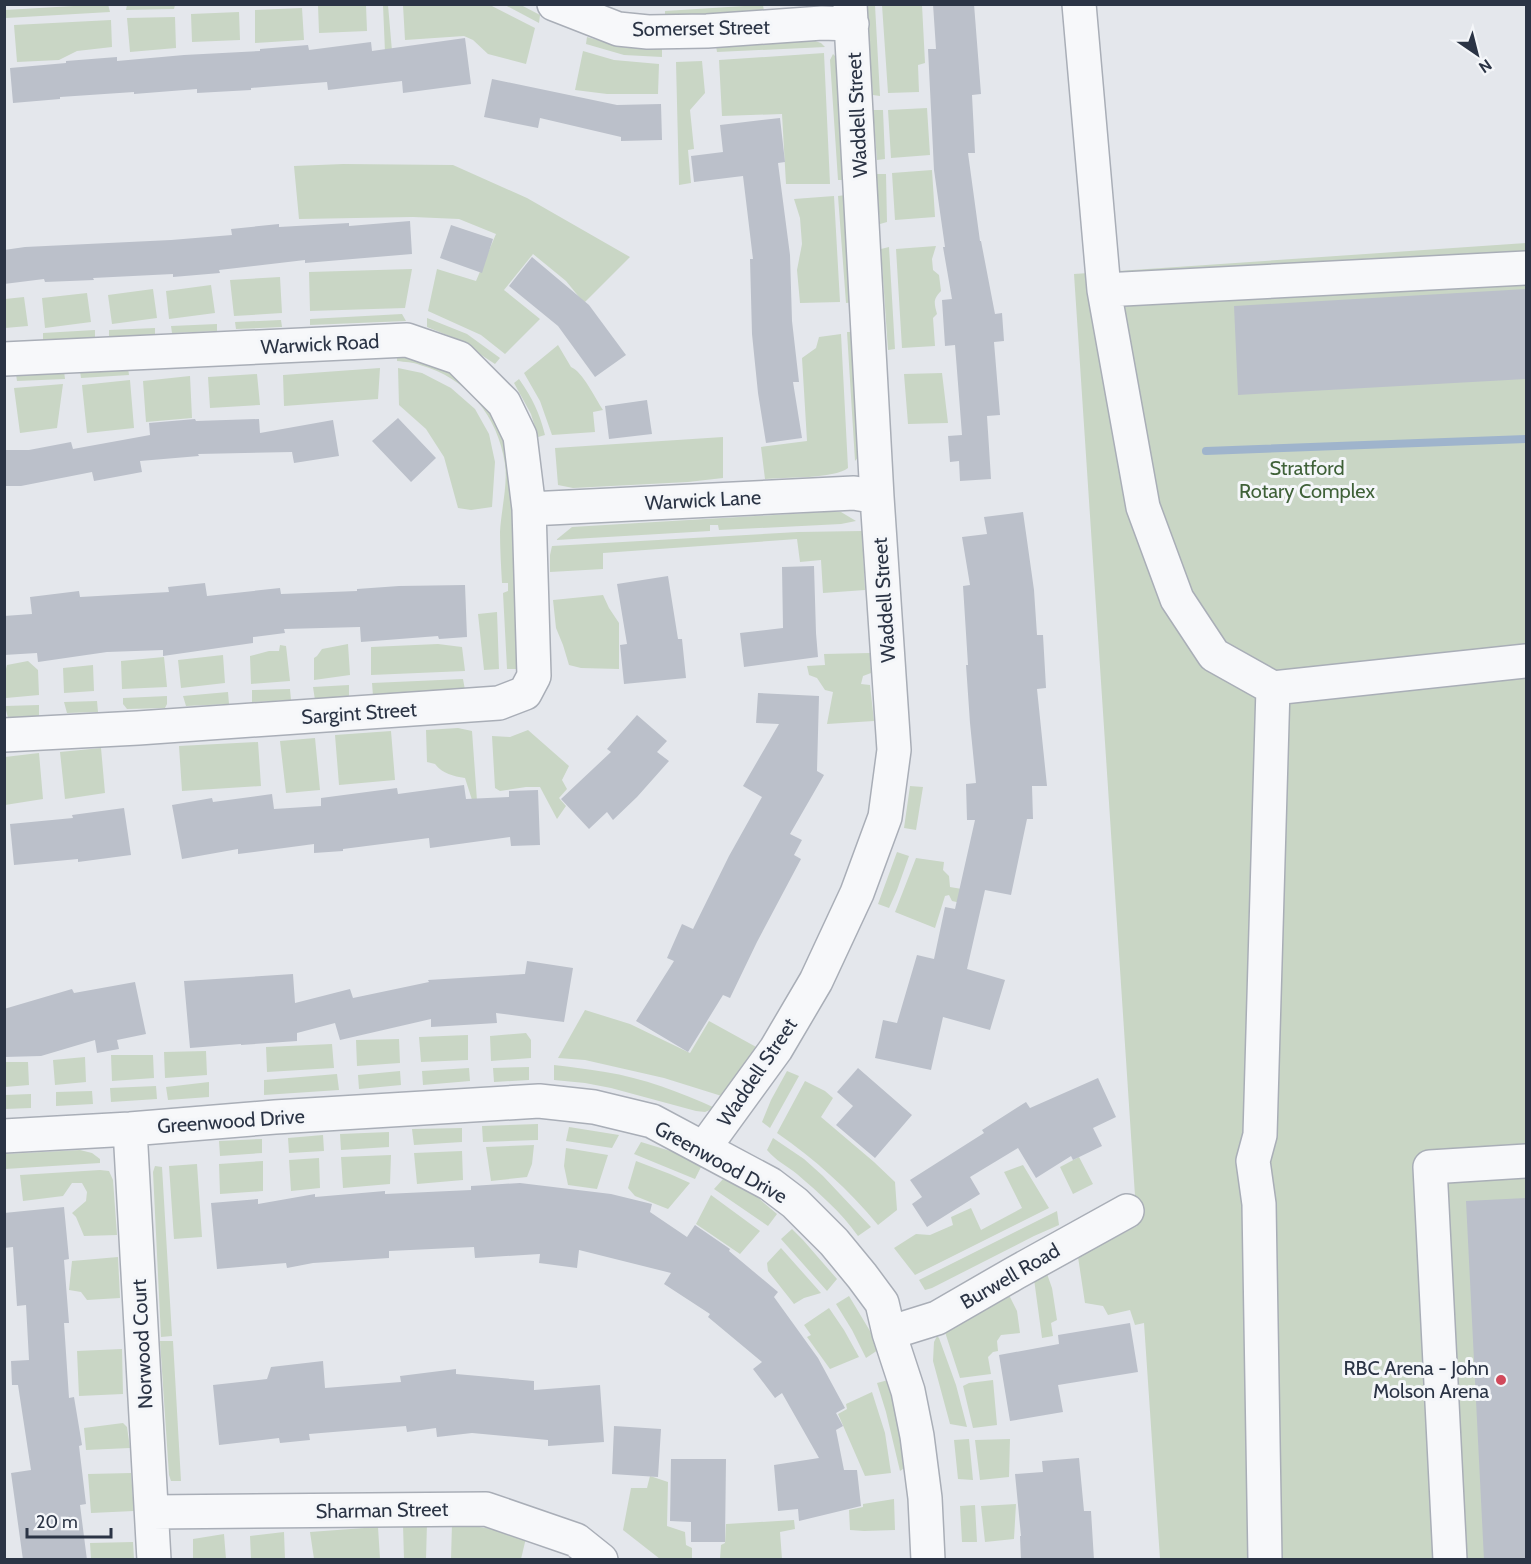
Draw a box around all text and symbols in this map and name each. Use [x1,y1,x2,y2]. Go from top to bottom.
street label: Somerset Street [632,15,770,41]
north arrow [1447,24,1507,84]
street label: Waddell Street [842,51,872,178]
text: N [1475,55,1495,77]
street label: Warwick Road [260,329,380,359]
park label: Stratford Rotary Complex [1239,456,1375,503]
street label: Warwick Lane [644,485,762,515]
street label: Waddell Street [868,536,900,663]
street label: Sargint Street [300,697,418,729]
street label: Waddell Street [712,1013,802,1131]
street label: Greenwood Drive [156,1104,306,1138]
street label: Greenwood Drive [651,1116,791,1208]
street label: Burwell Road [956,1238,1064,1314]
street label: Norwood Court [127,1278,157,1409]
place label: RBC Arena - John Molson Arena [1343,1356,1489,1403]
marker: RBC Arena - John Molson Arena [1494,1373,1508,1387]
street label: Sharman Street [316,1497,449,1523]
scale bar [27,1501,111,1539]
text: 20 m [36,1511,78,1533]

